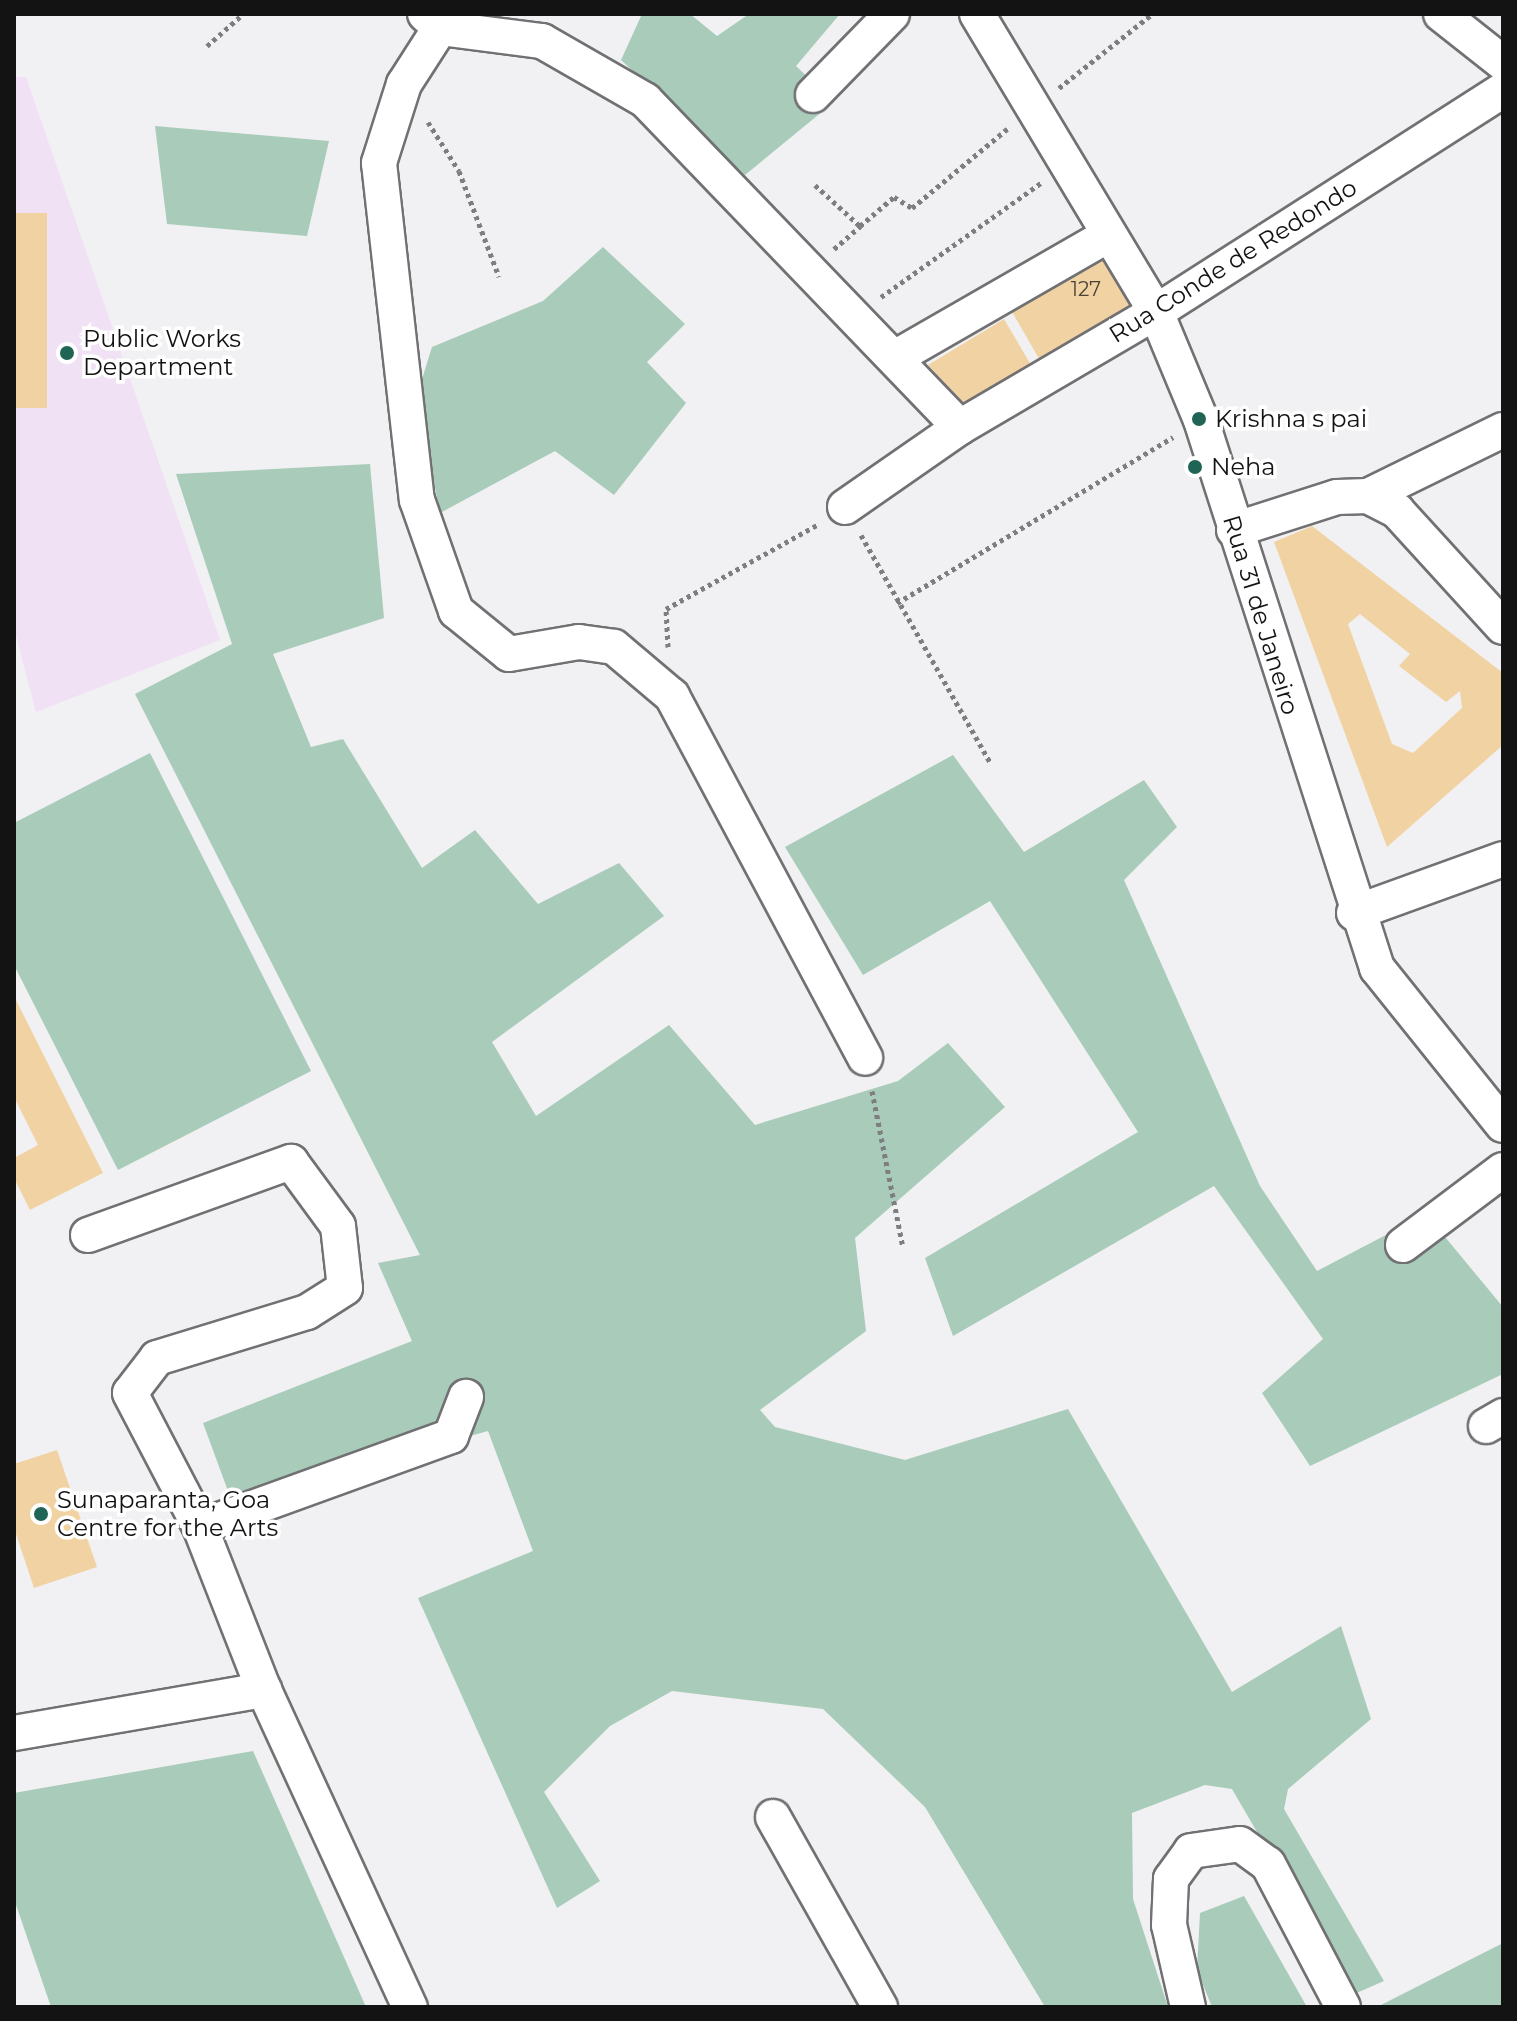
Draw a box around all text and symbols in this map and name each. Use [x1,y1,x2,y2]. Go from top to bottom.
street label: Rua Conde de Redondo [1104,173,1362,349]
house number: 127 [1071,277,1101,301]
place label: Public Works Department [83,325,241,381]
marker: Public Works Department [58,344,76,362]
place label: Krishna s pai [1215,405,1367,433]
marker: Krishna s pai [1190,410,1208,428]
place label: Neha [1211,453,1275,481]
marker: Neha [1186,458,1204,476]
street label: Rua 31 de Janeiro [1217,512,1305,718]
place label: Sunaparanta, Goa Centre for the Arts [57,1486,278,1542]
marker: Sunaparanta, Goa Centre for the Arts [32,1505,50,1523]

